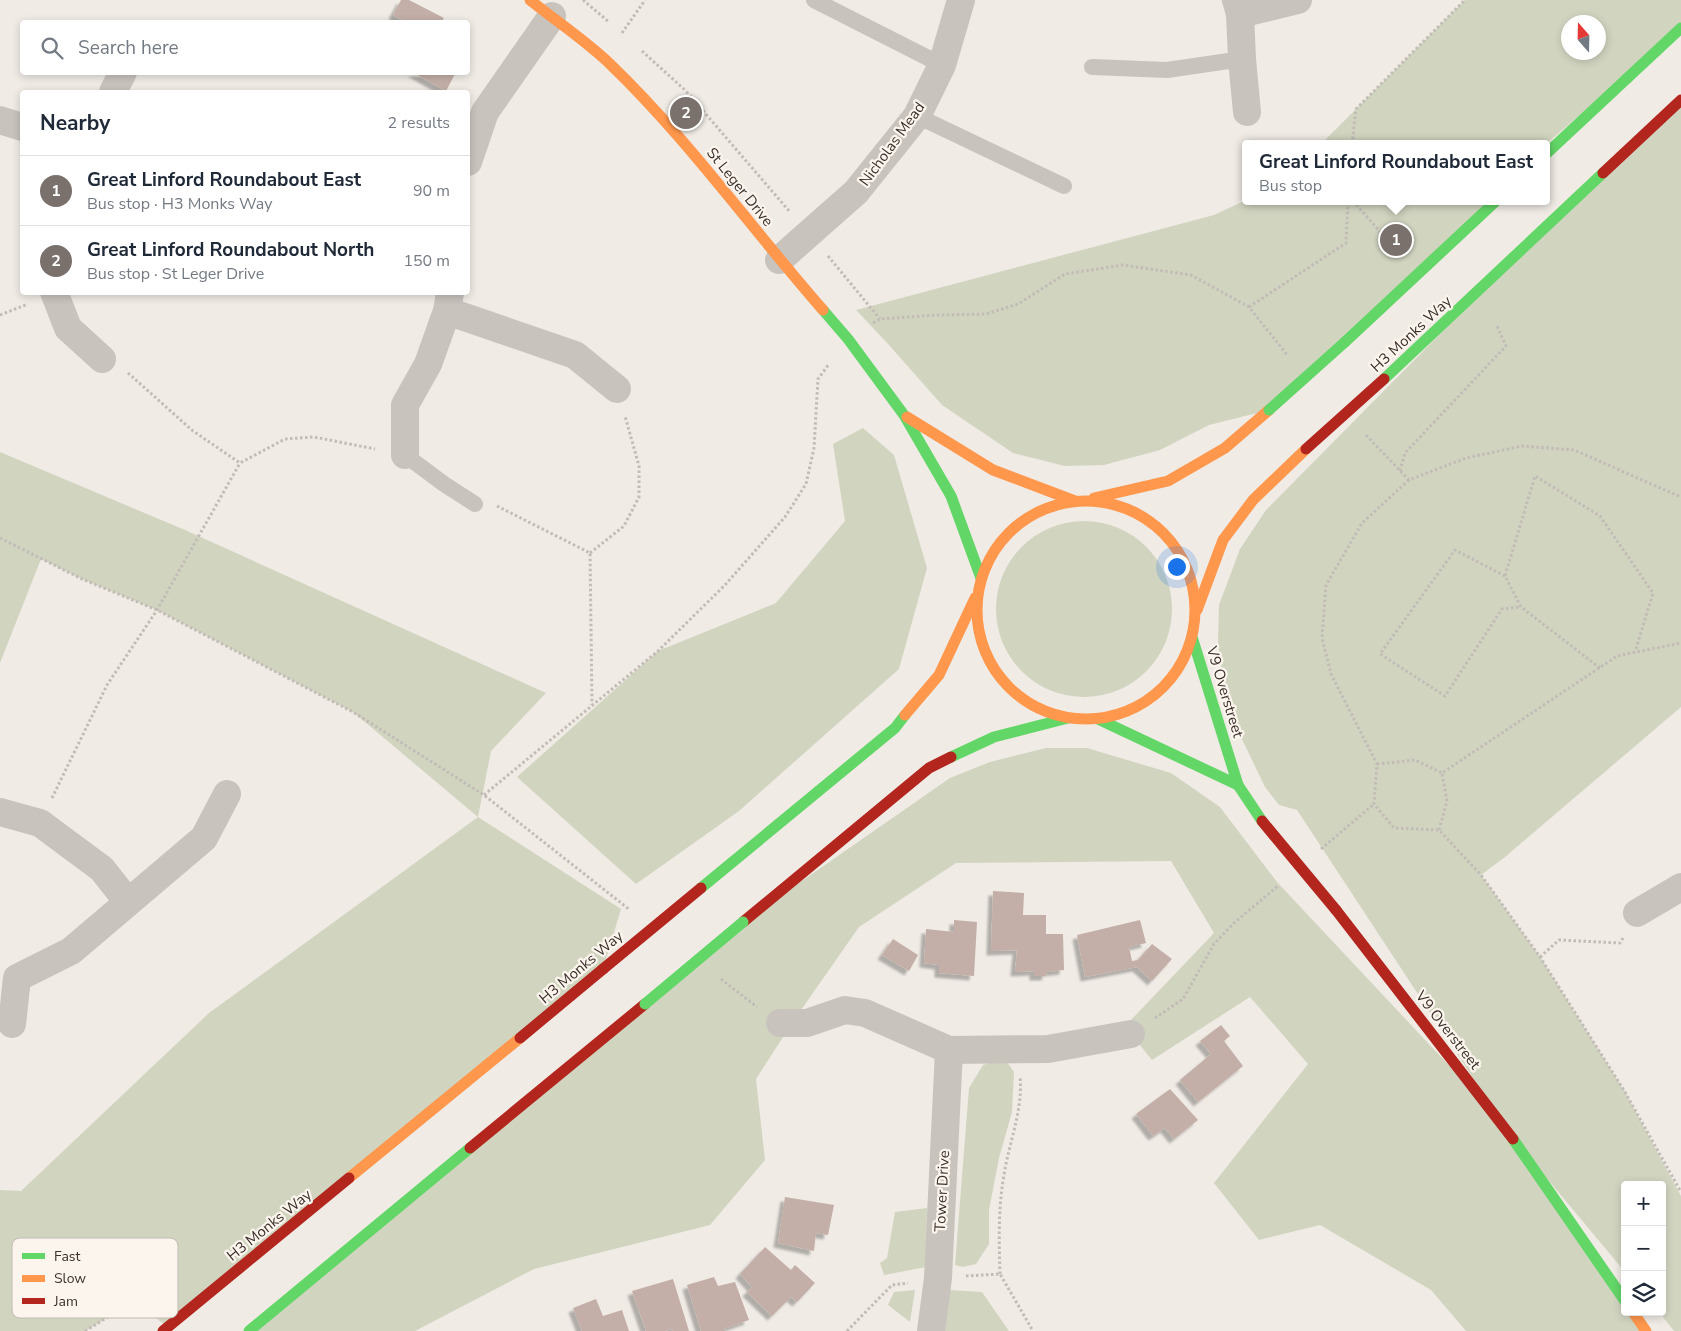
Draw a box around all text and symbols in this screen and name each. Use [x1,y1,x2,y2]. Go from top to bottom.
north arrow [1561,15,1606,60]
search box [20,20,470,75]
icon: search [38,34,66,62]
text: Search here [78,35,179,61]
pin: 2 [670,94,702,132]
street label: Nicholas Mead [855,98,929,190]
text: Nearby [40,109,110,137]
text: 2 results [388,112,450,134]
popup [1242,140,1550,205]
street label: St Leger Drive [702,143,778,231]
text: Great Linford Roundabout East [1259,149,1533,175]
text: Great Linford Roundabout East [87,167,361,193]
text: Bus stop [1259,175,1322,197]
text: 1 [51,180,61,202]
text: 90 m [413,180,450,202]
text: Bus stop · H3 Monks Way [87,193,272,215]
pin: 1 [1380,221,1412,259]
text: Great Linford Roundabout North [87,237,374,263]
text: 2 [51,250,61,272]
text: 150 m [403,250,450,272]
text: Bus stop · St Leger Drive [87,263,264,285]
street label: H3 Monks Way [1366,291,1456,377]
your location [1164,554,1190,580]
street label: V9 Overstreet [1201,643,1249,741]
street label: H3 Monks Way [535,926,627,1008]
street label: V9 Overstreet [1410,986,1485,1074]
street label: Tower Drive [930,1150,954,1232]
map controls [1621,1181,1666,1316]
button: + [1621,1181,1666,1226]
street label: H3 Monks Way [222,1184,316,1265]
button: − [1621,1226,1666,1271]
legend [12,1238,178,1318]
text: Fast [54,1247,80,1266]
text: Slow [54,1269,86,1288]
button: layers [1621,1271,1666,1316]
text: Jam [53,1292,78,1311]

